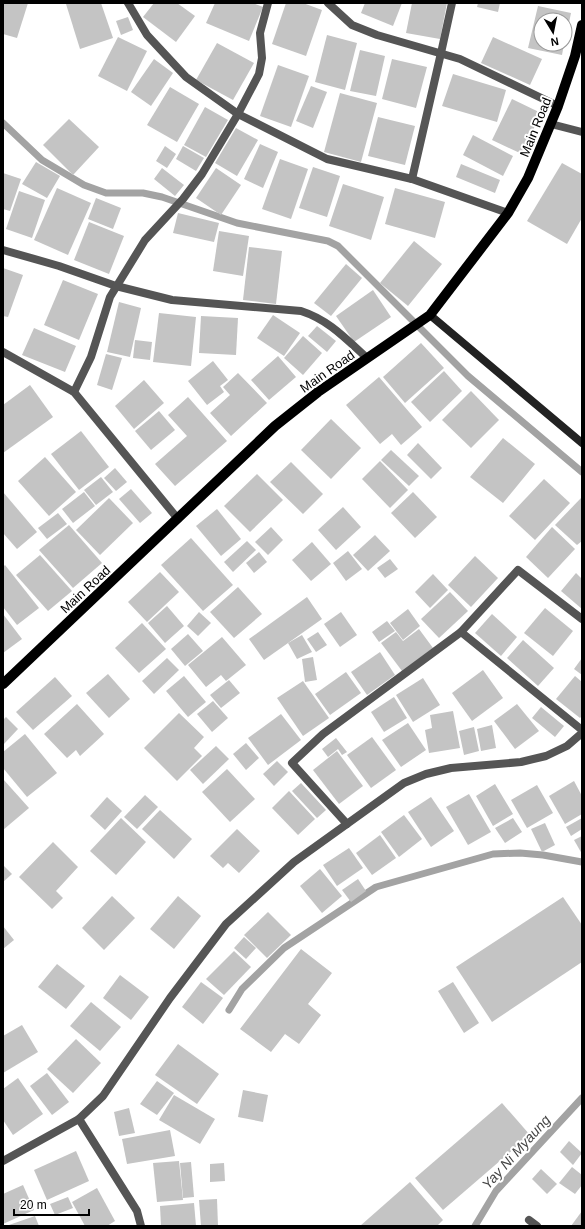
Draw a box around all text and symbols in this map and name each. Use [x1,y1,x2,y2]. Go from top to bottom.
north arrow [533,12,573,52]
text: N [550,35,560,48]
street label: Main Road [517,95,554,159]
street label: Main Road [297,347,357,396]
street label: Main Road [57,562,113,616]
water label: Yay Ni Myaung [479,1112,553,1192]
scale bar [14,1191,89,1217]
text: 20 m [20,1198,47,1212]

